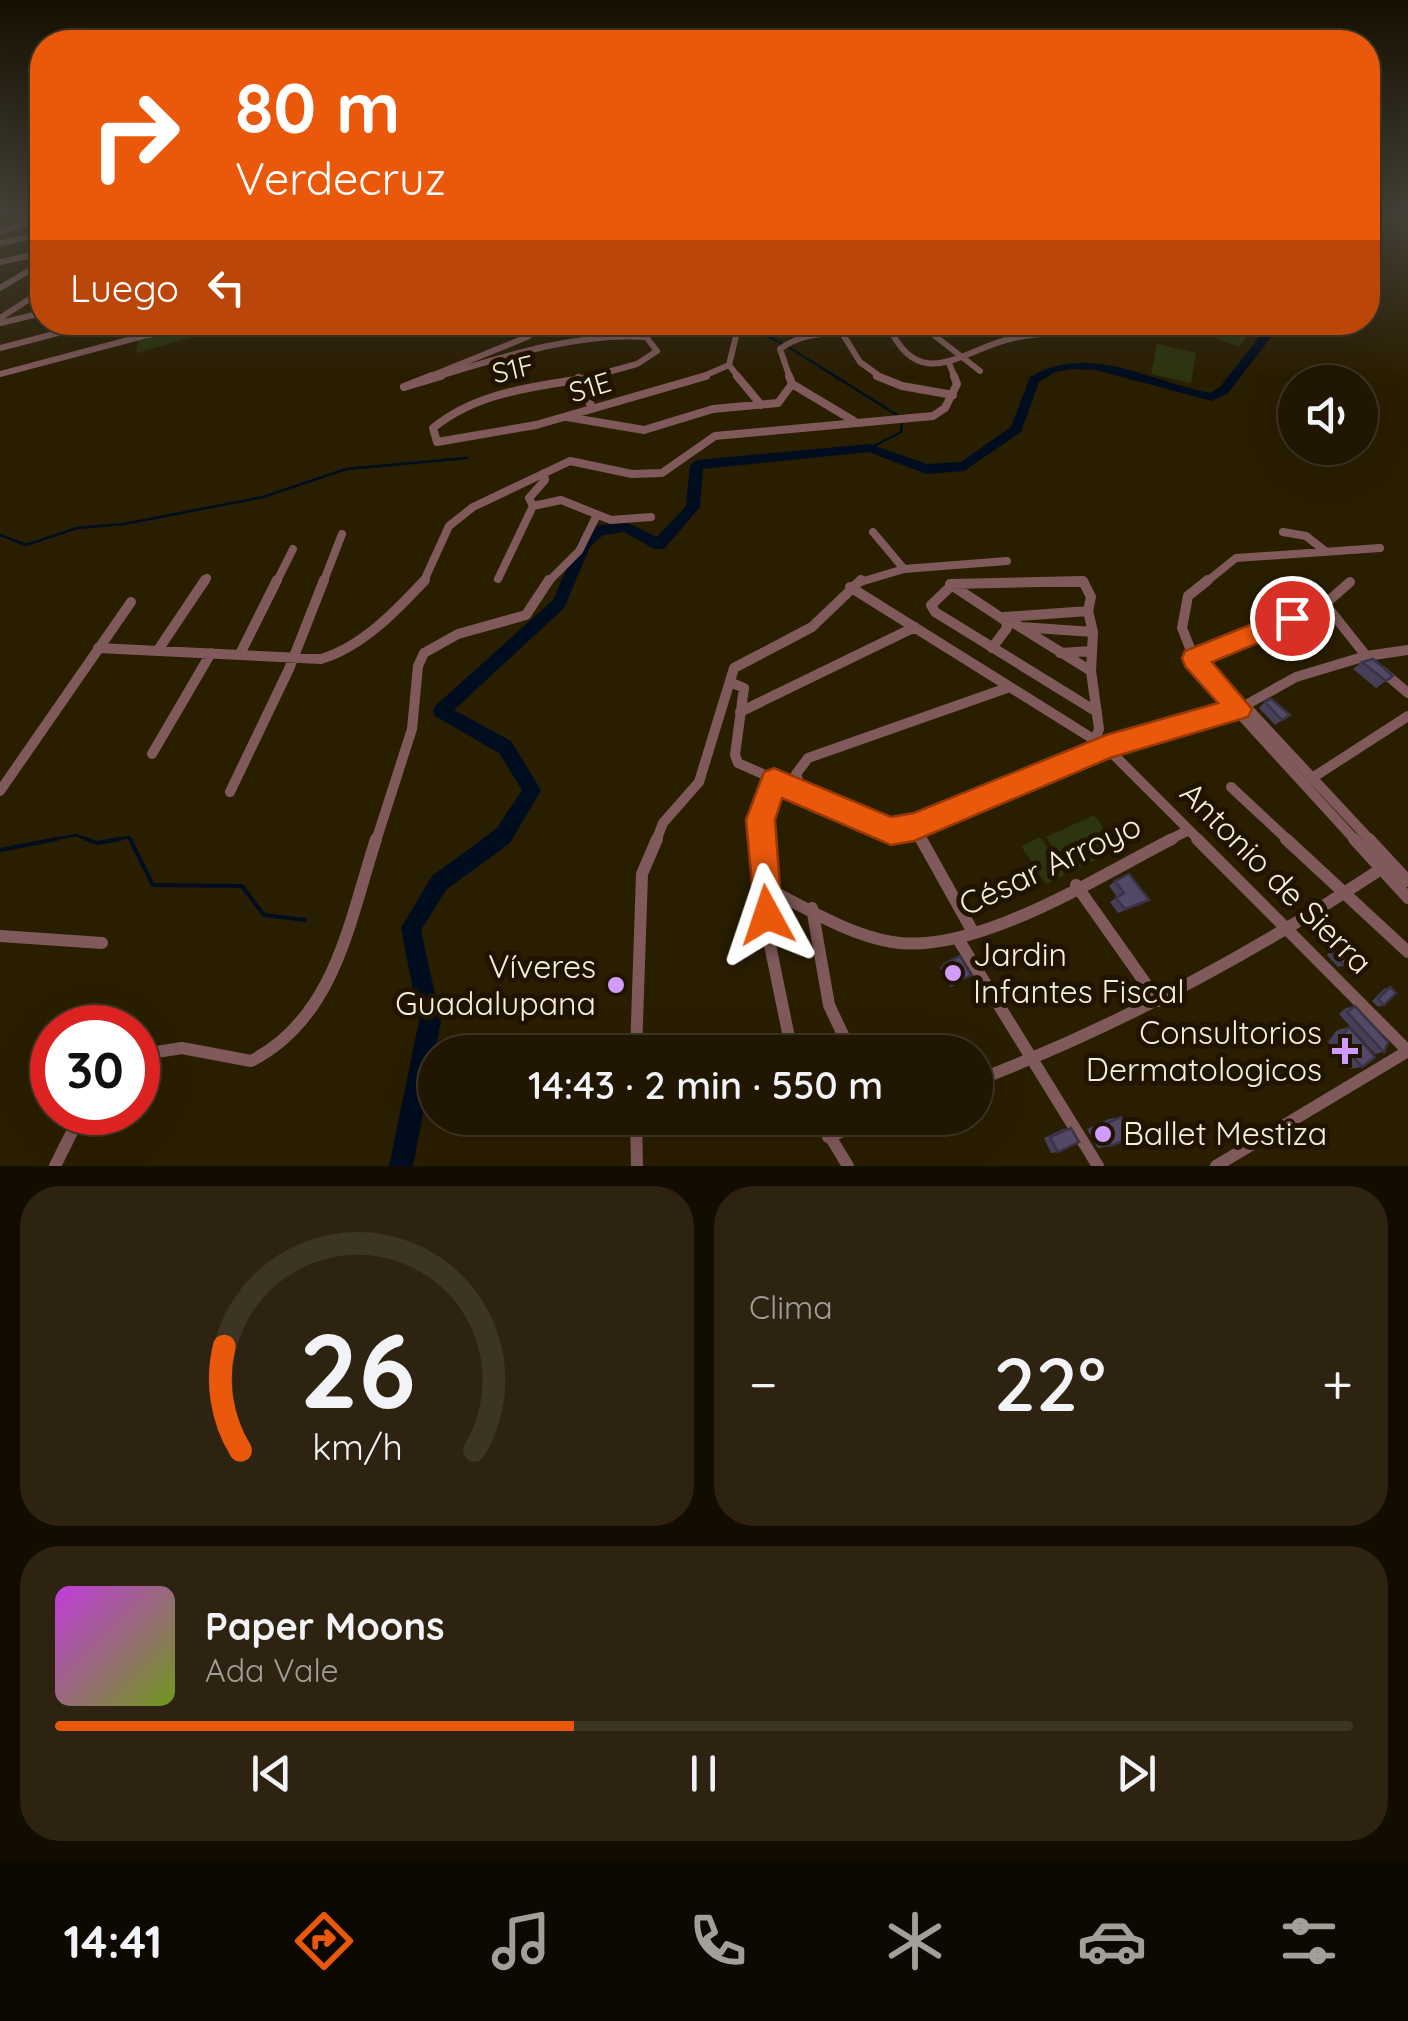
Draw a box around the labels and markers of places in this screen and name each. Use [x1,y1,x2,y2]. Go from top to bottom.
pin [1250,576,1335,661]
place label: Jardin Infantes Fiscal [973,934,1185,1011]
place label: Víveres Guadalupana [395,946,596,1023]
marker: Jardin Infantes Fiscal [942,962,964,984]
marker: Víveres Guadalupana [605,974,627,996]
place label: Consultorios Dermatologicos [1086,1012,1322,1089]
marker: Consultorios Dermatologicos [1332,1038,1358,1064]
place label: Ballet Mestiza [1123,1113,1327,1153]
marker: Ballet Mestiza [1092,1123,1114,1145]

